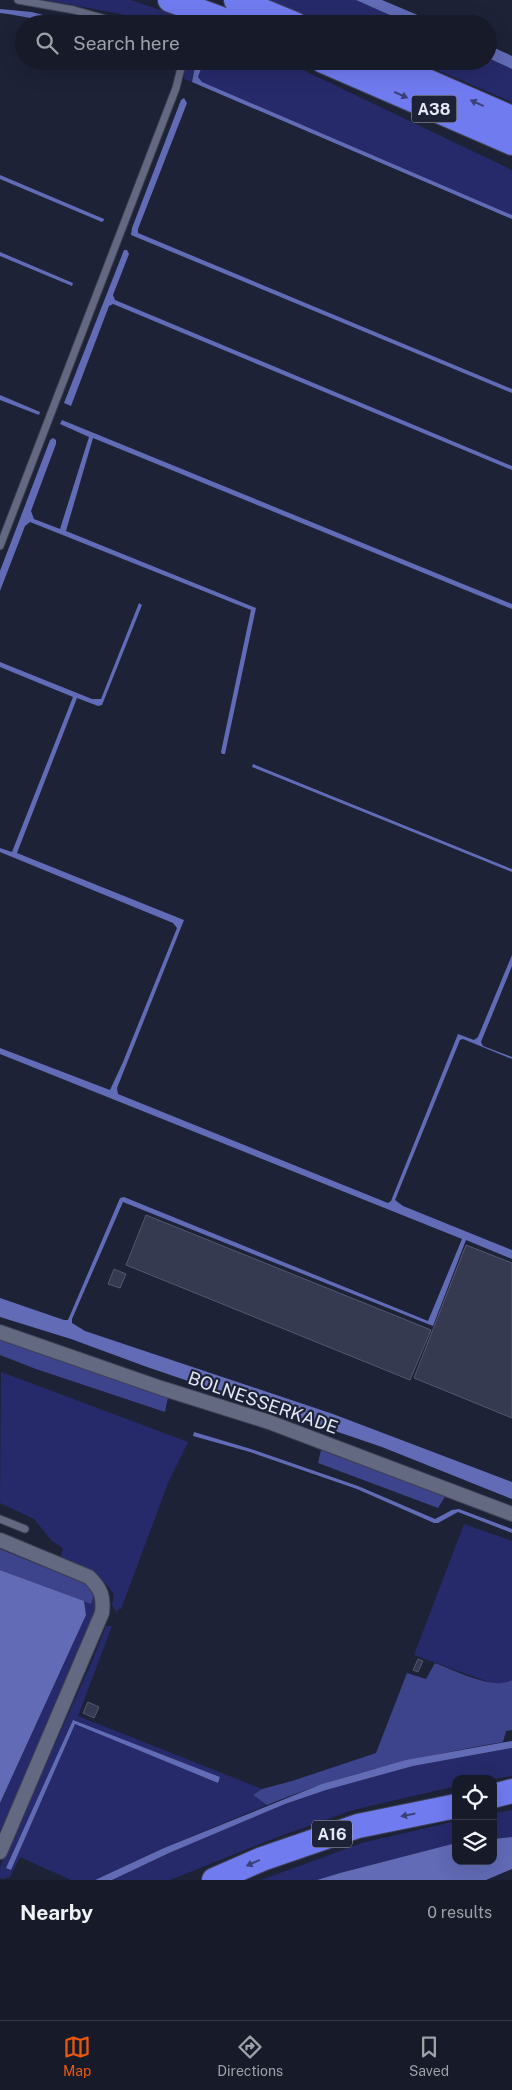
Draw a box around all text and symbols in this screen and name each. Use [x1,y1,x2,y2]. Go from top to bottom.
search box [15,15,497,70]
icon: search [33,29,61,57]
text: Search here [73,32,180,54]
one-way arrow [394,91,408,99]
road number: A38 [412,96,456,122]
one-way arrow [470,98,484,106]
street label: BOLNESSERKADE [186,1367,341,1438]
map controls [452,1775,497,1865]
button: locate [452,1775,497,1820]
one-way arrow [400,1811,415,1819]
road number: A16 [312,1820,352,1848]
button: layers [452,1820,497,1865]
one-way arrow [246,1860,260,1868]
text: Nearby [20,1900,93,1925]
text: 0 results [427,1903,492,1922]
tab: Map [63,2033,91,2079]
tab: Directions [217,2033,283,2079]
tab: Saved [409,2033,449,2079]

